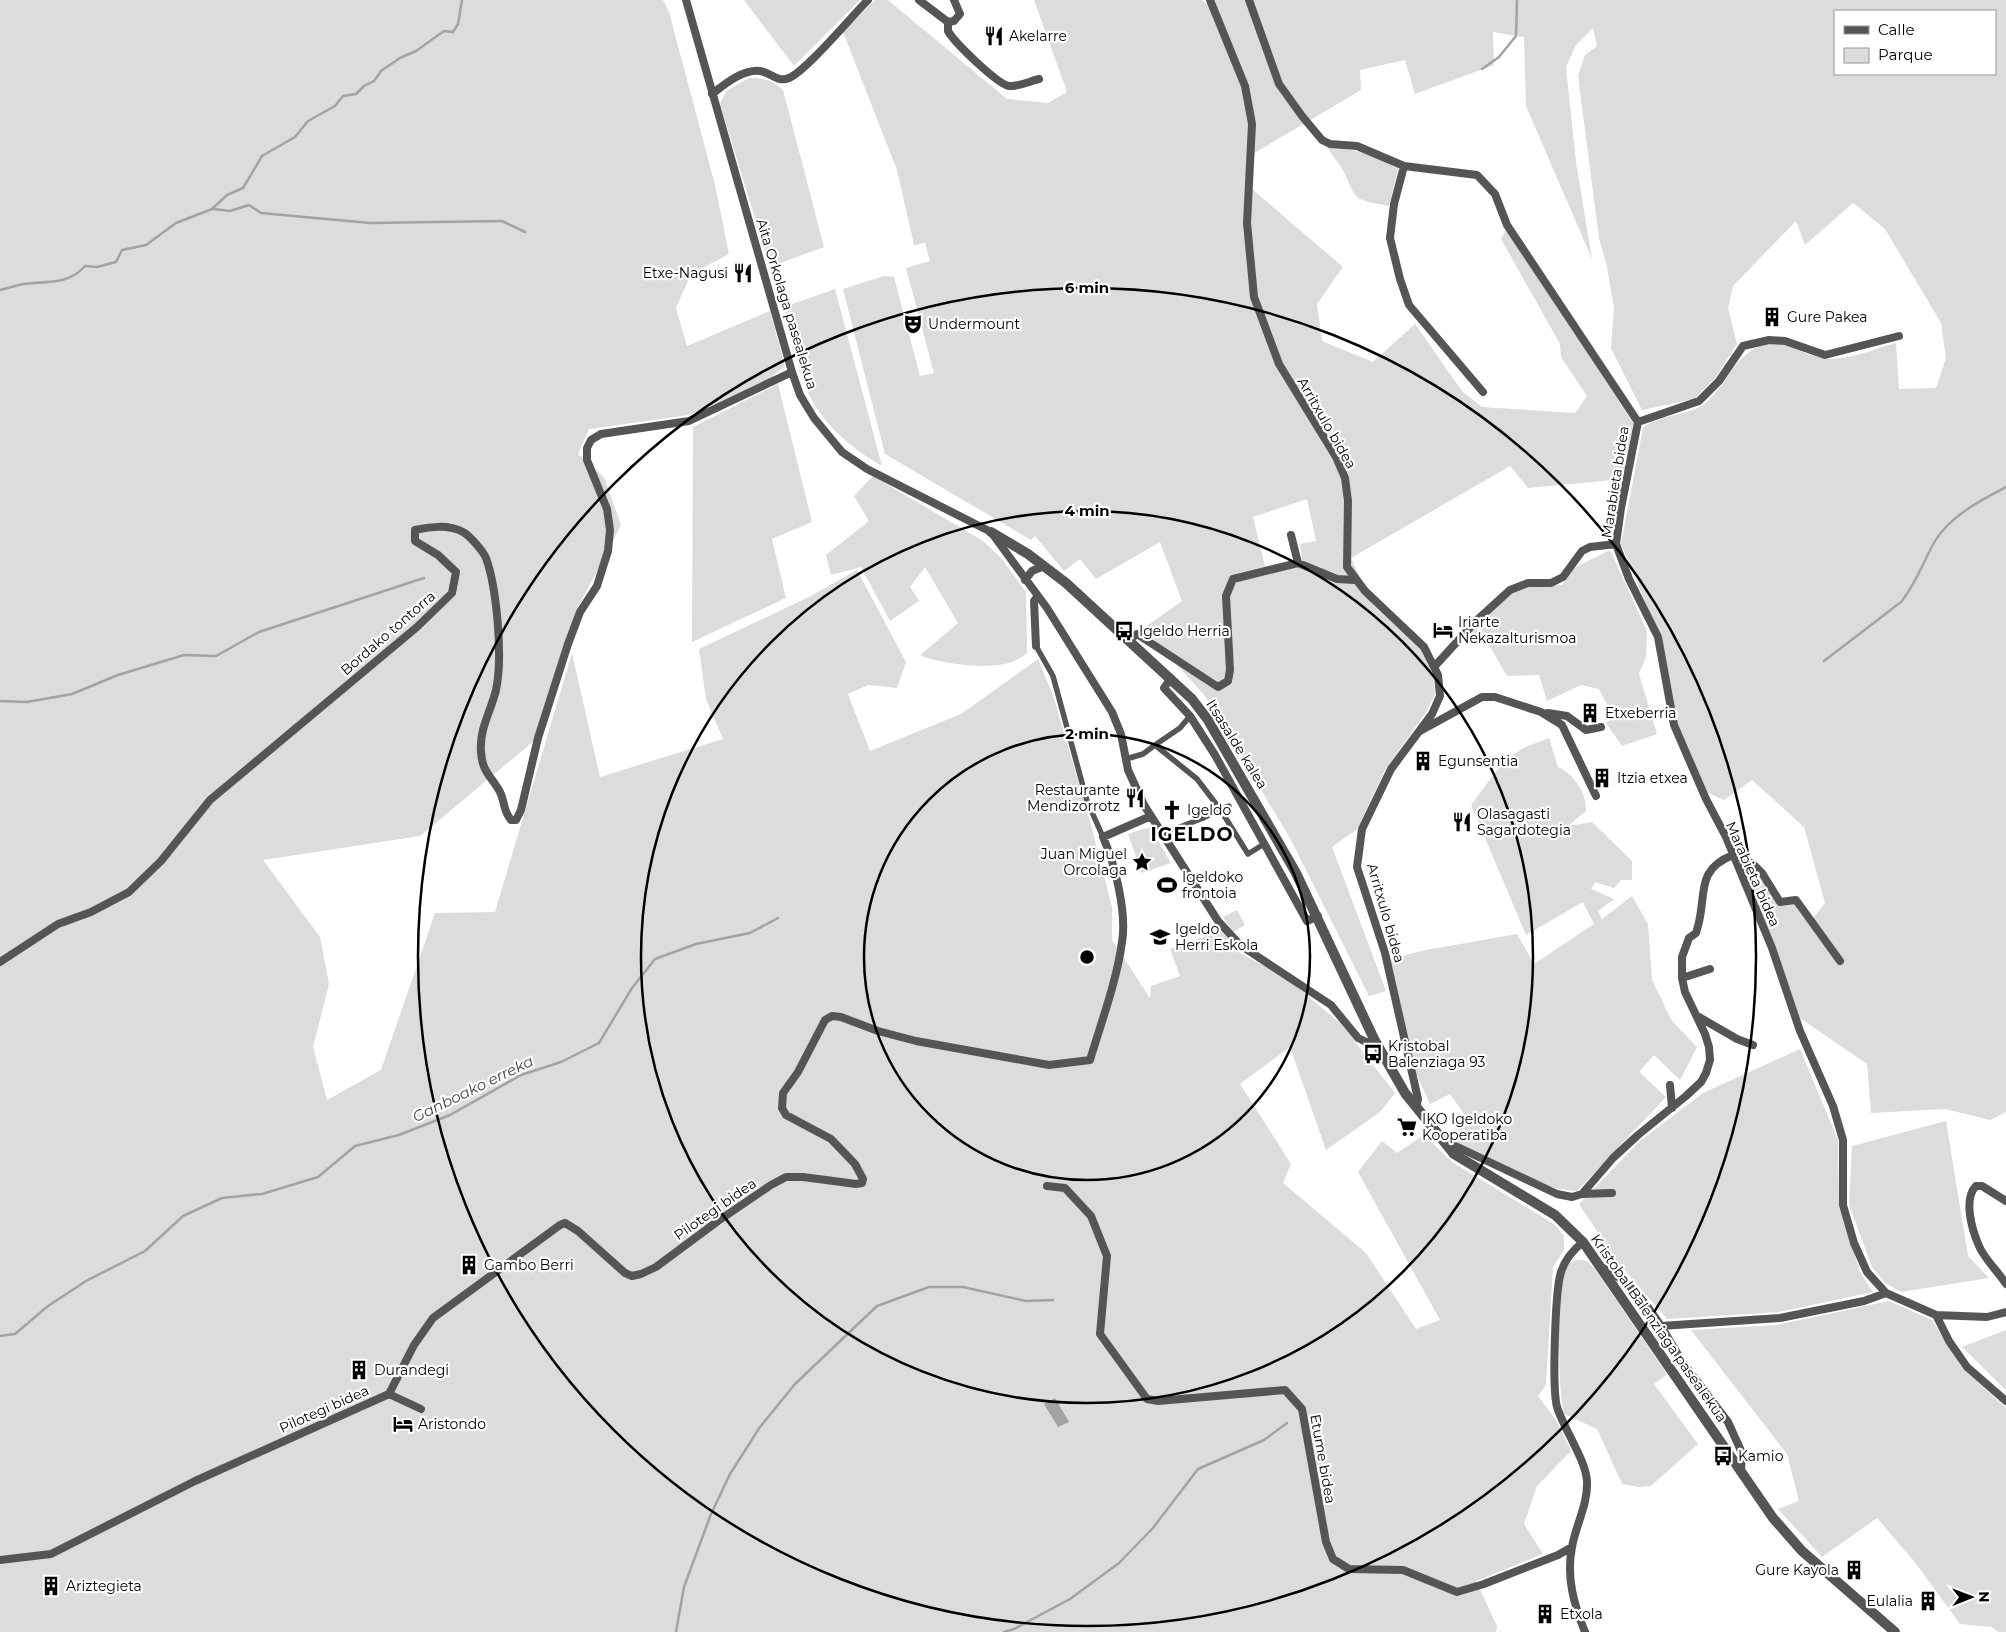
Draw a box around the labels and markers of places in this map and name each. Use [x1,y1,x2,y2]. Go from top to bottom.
restaurant icon: Akelarre [983,25,1005,47]
place label: Akelarre [1009,27,1067,45]
restaurant icon: Etxe-Nagusi [732,262,754,284]
place label: Etxe-Nagusi [643,264,728,282]
building icon: Gure Pakea [1761,306,1783,328]
place label: Gure Pakea [1787,308,1867,326]
theatre icon: Undermount [902,313,924,335]
place label: Undermount [928,315,1021,333]
place label: Iriarte Nekazalturismoa [1458,613,1576,647]
hotel icon: Iriarte Nekazalturismoa [1432,619,1454,641]
bus stop icon: Igeldo Herria [1113,620,1135,642]
place label: Igeldo Herria [1139,622,1230,640]
building icon: Etxeberria [1579,702,1601,724]
place label: Etxeberria [1605,704,1677,722]
building icon: Egunsentia [1412,750,1434,772]
place label: Egunsentia [1438,752,1518,770]
building icon: Itzia etxea [1591,767,1613,789]
place label: Itzia etxea [1617,769,1688,787]
place label: Restaurante Mendizorrotz [1027,781,1120,815]
restaurant icon: Restaurante Mendizorrotz [1124,787,1146,809]
church icon: Igeldo [1161,799,1183,821]
place label: Igeldo [1187,801,1232,819]
place label: Olasagasti Sagardotegia [1477,805,1571,839]
restaurant icon: Olasagasti Sagardotegia [1451,811,1473,833]
place label: Juan Miguel Orcolaga [1040,845,1127,879]
place icon: Juan Miguel Orcolaga [1131,851,1153,873]
place label: Igeldoko frontoia [1182,868,1243,902]
sports icon: Igeldoko frontoia [1156,874,1178,896]
place label: Igeldo Herri Eskola [1175,920,1258,954]
school or university icon: Igeldo Herri Eskola [1149,926,1171,948]
centre of rings [1078,948,1096,966]
place label: Kristobal Balenziaga 93 [1388,1037,1486,1071]
bus stop icon: Kristobal Balenziaga 93 [1362,1043,1384,1065]
place label: IKO Igeldoko Kooperatiba [1422,1110,1512,1144]
supermarket icon: IKO Igeldoko Kooperatiba [1396,1116,1418,1138]
building icon: Gambo Berri [458,1254,480,1276]
place label: Gambo Berri [484,1256,574,1274]
building icon: Durandegi [348,1359,370,1381]
place label: Durandegi [374,1361,449,1379]
hotel icon: Aristondo [392,1413,414,1435]
place label: Aristondo [418,1415,486,1433]
bus stop icon: Kamio [1712,1445,1734,1467]
place label: Kamio [1738,1447,1784,1465]
building icon: Gure Kayola [1843,1559,1865,1581]
place label: Gure Kayola [1755,1561,1839,1579]
building icon: Ariztegieta [40,1575,62,1597]
place label: Ariztegieta [66,1577,142,1595]
building icon: Eulalia [1917,1590,1939,1612]
place label: Eulalia [1867,1592,1913,1610]
building icon: Etxola [1534,1603,1556,1625]
place label: Etxola [1560,1605,1603,1623]

